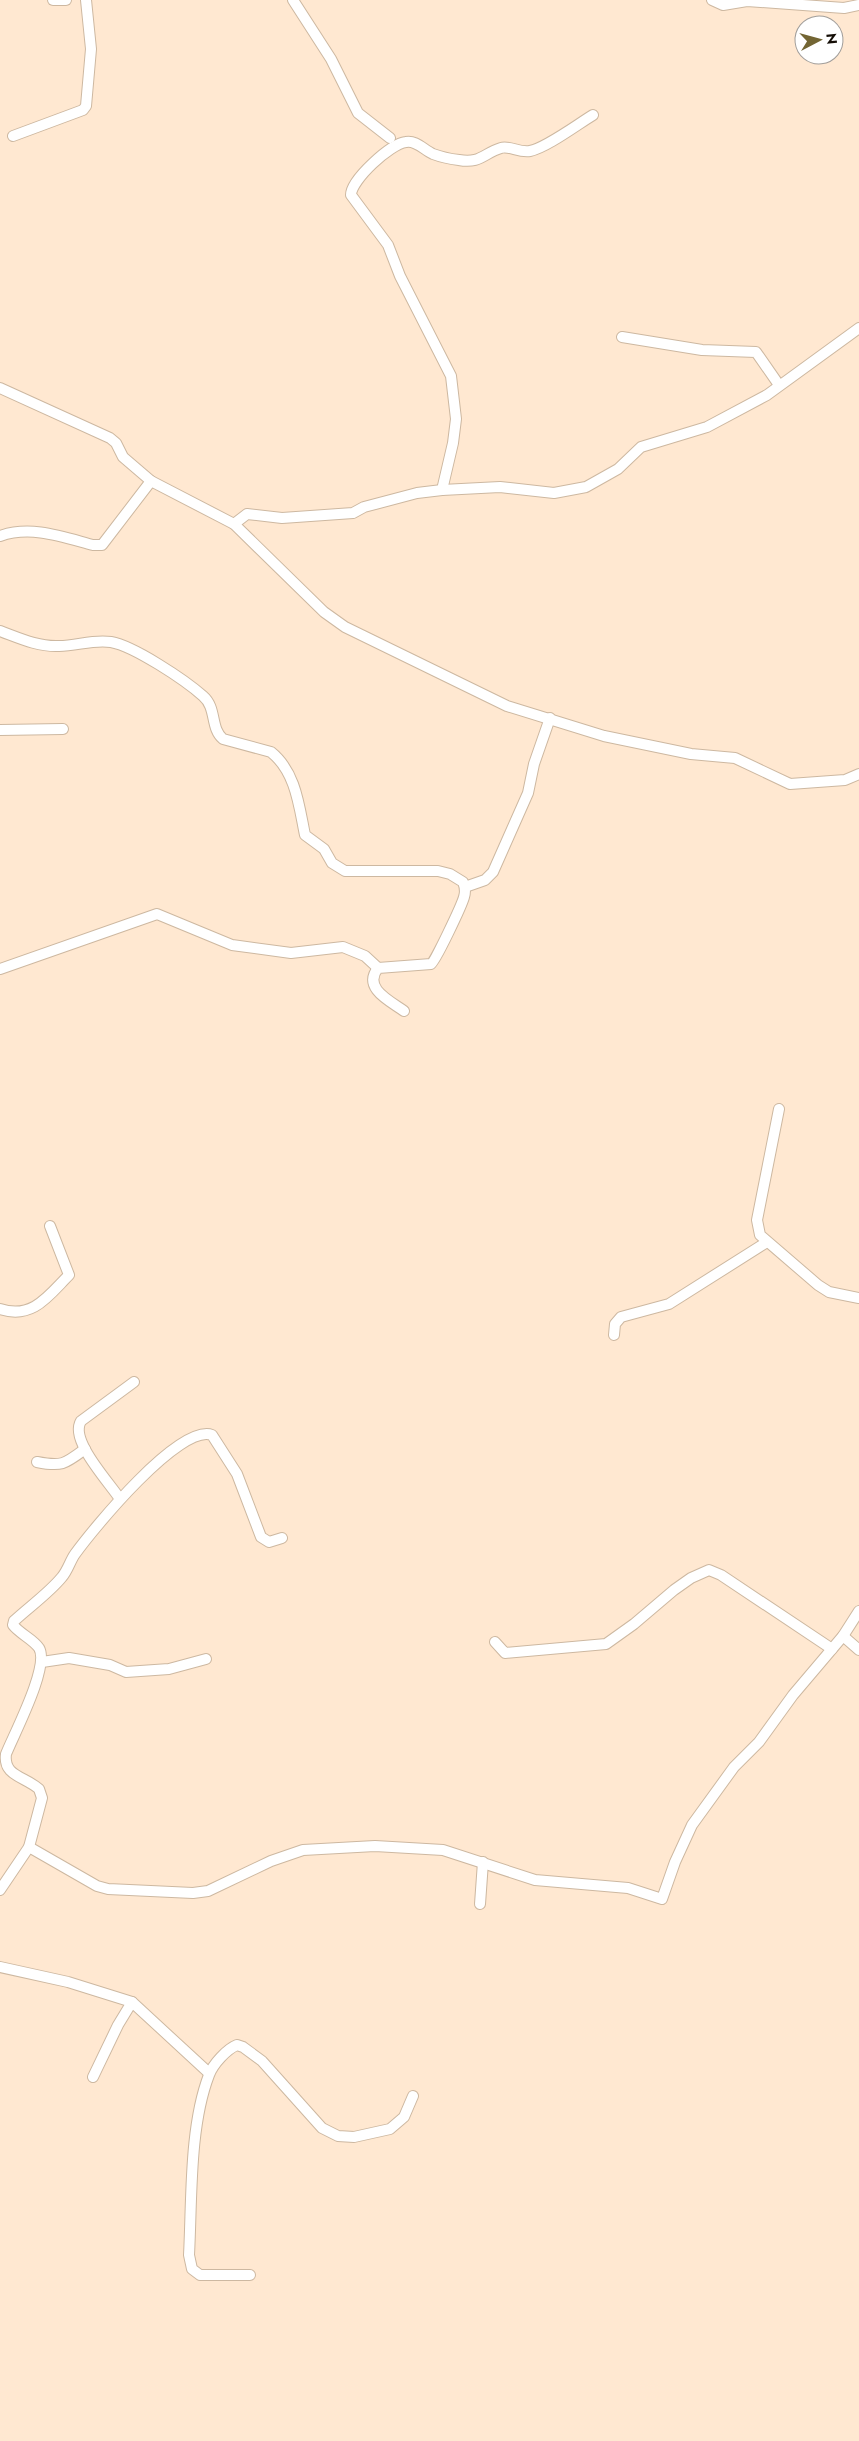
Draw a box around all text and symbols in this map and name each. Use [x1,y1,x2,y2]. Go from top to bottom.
north arrow [794,15,844,65]
text: N [821,32,842,45]

